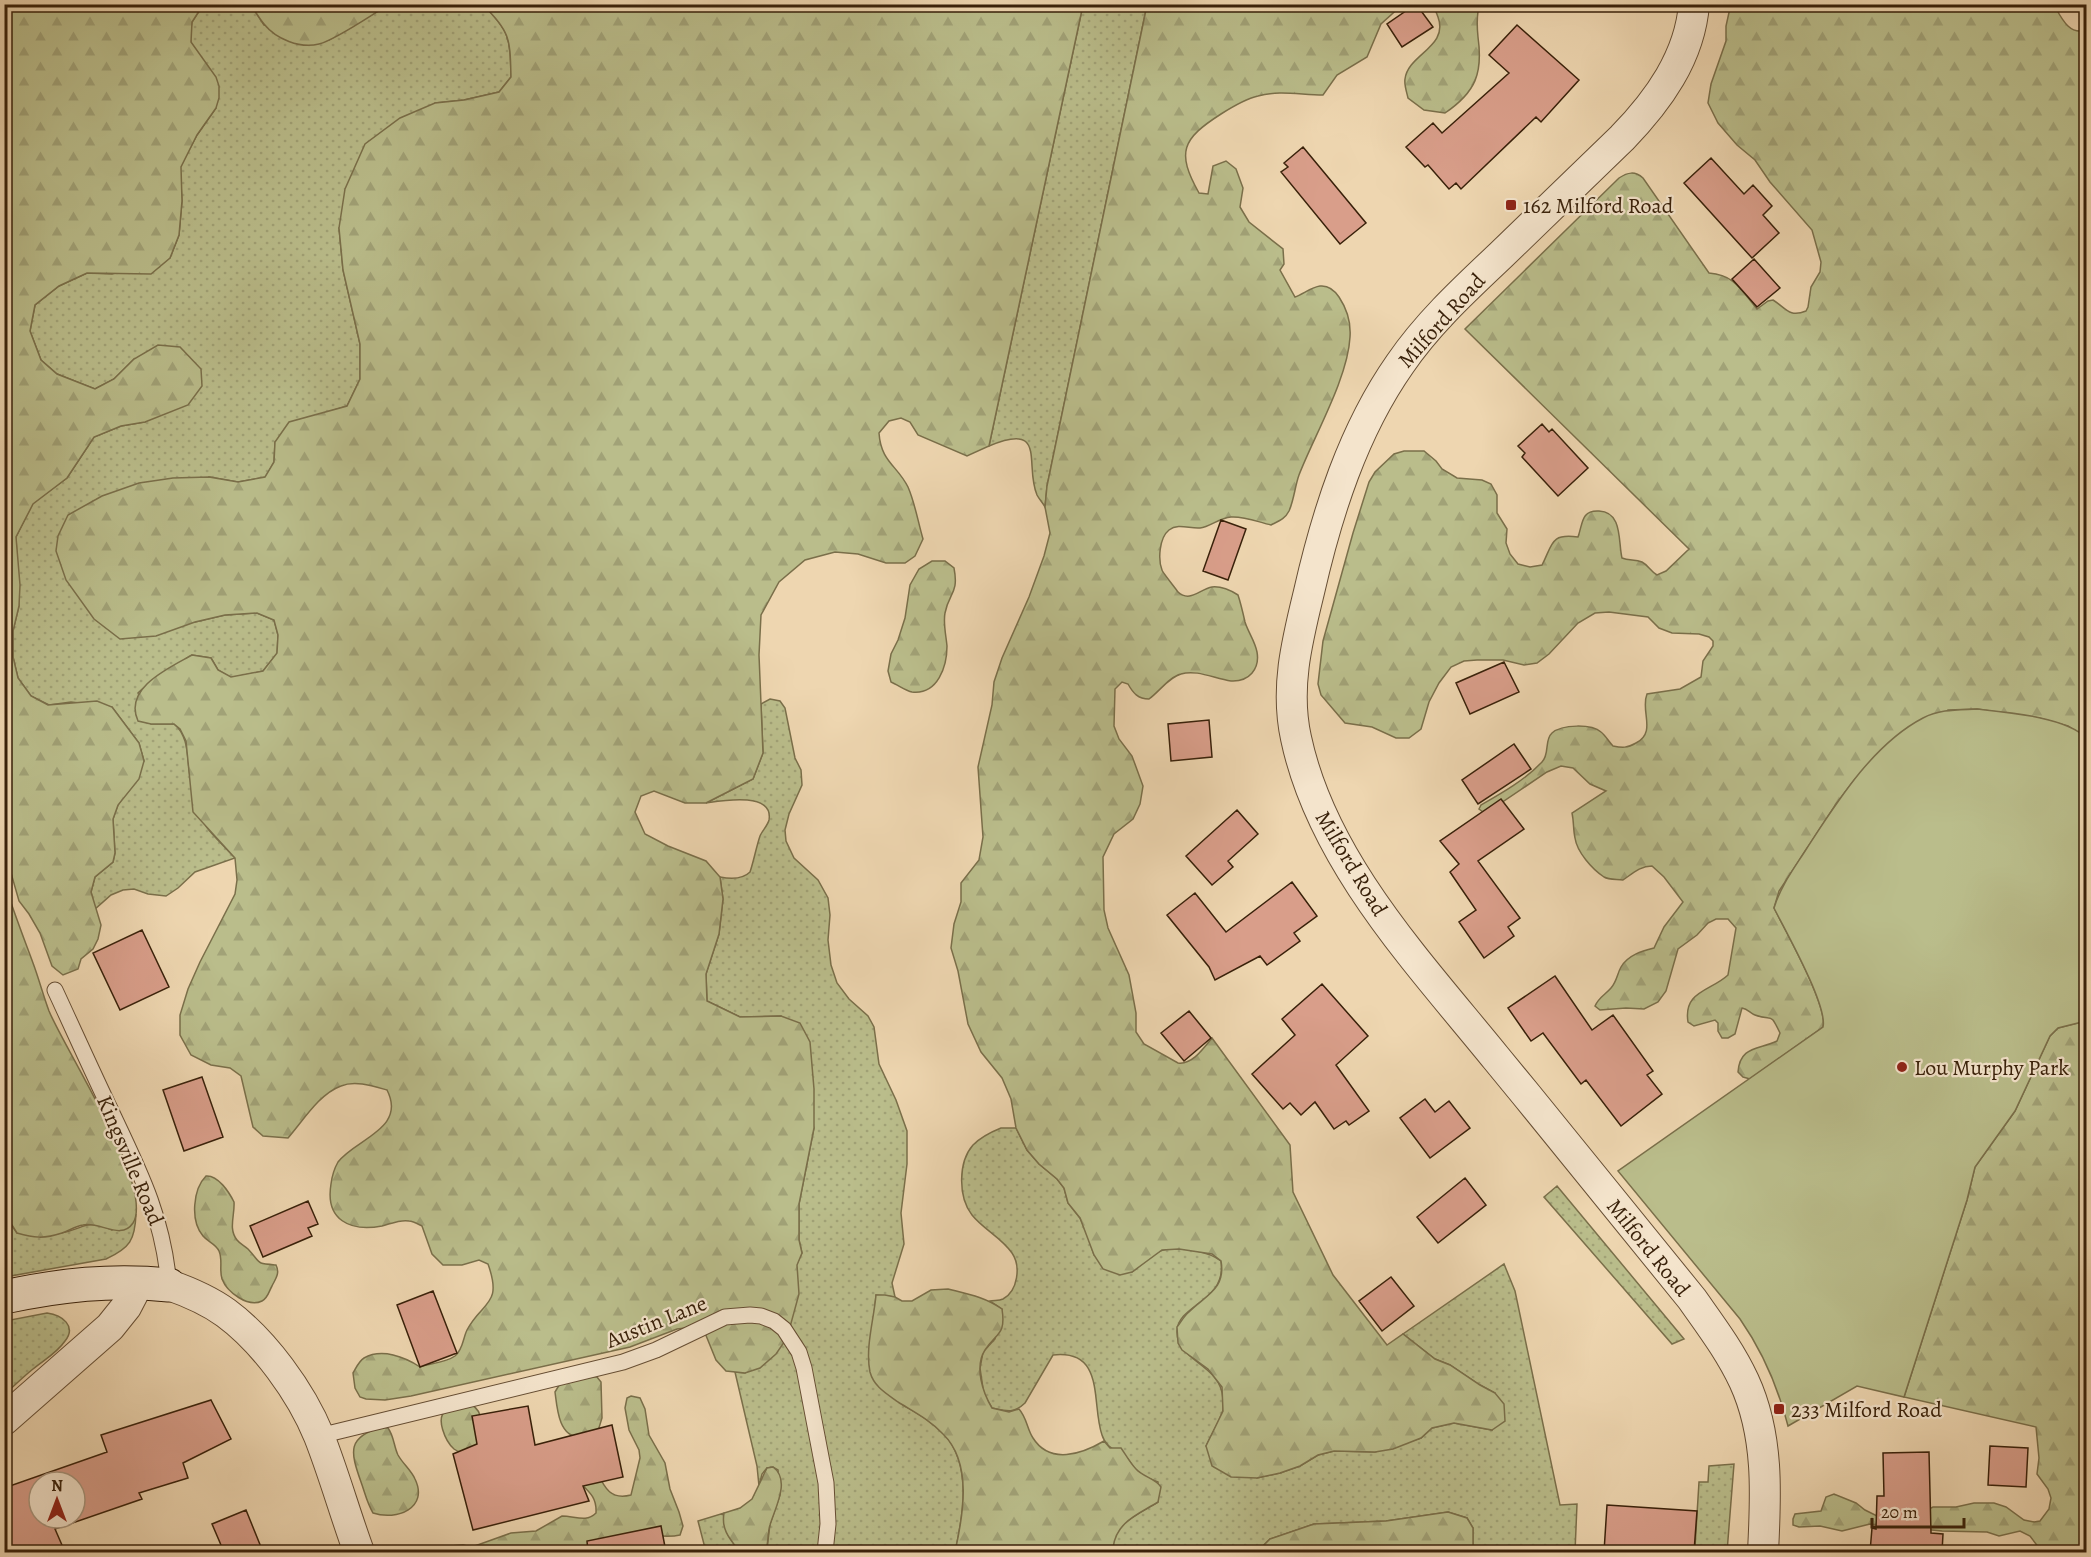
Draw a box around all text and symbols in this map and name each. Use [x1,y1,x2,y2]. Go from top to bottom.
place label: 162 Milford Road [1523,191,1674,221]
marker: 162 Milford Road [1504,198,1518,212]
street label: Milford Road [1391,267,1492,375]
street label: Milford Road [1308,805,1394,922]
place label: Lou Murphy Park [1914,1053,2069,1083]
marker: Lou Murphy Park [1895,1060,1909,1074]
street label: Kingsville Road [89,1091,171,1230]
street label: Milford Road [1599,1192,1697,1303]
street label: Austin Lane [601,1288,711,1356]
place label: 233 Milford Road [1791,1395,1942,1425]
marker: 233 Milford Road [1772,1402,1786,1416]
north arrow [27,1470,87,1530]
text: N [51,1475,63,1497]
scale bar [1872,1491,1964,1529]
text: 20 m [1881,1500,1918,1524]

